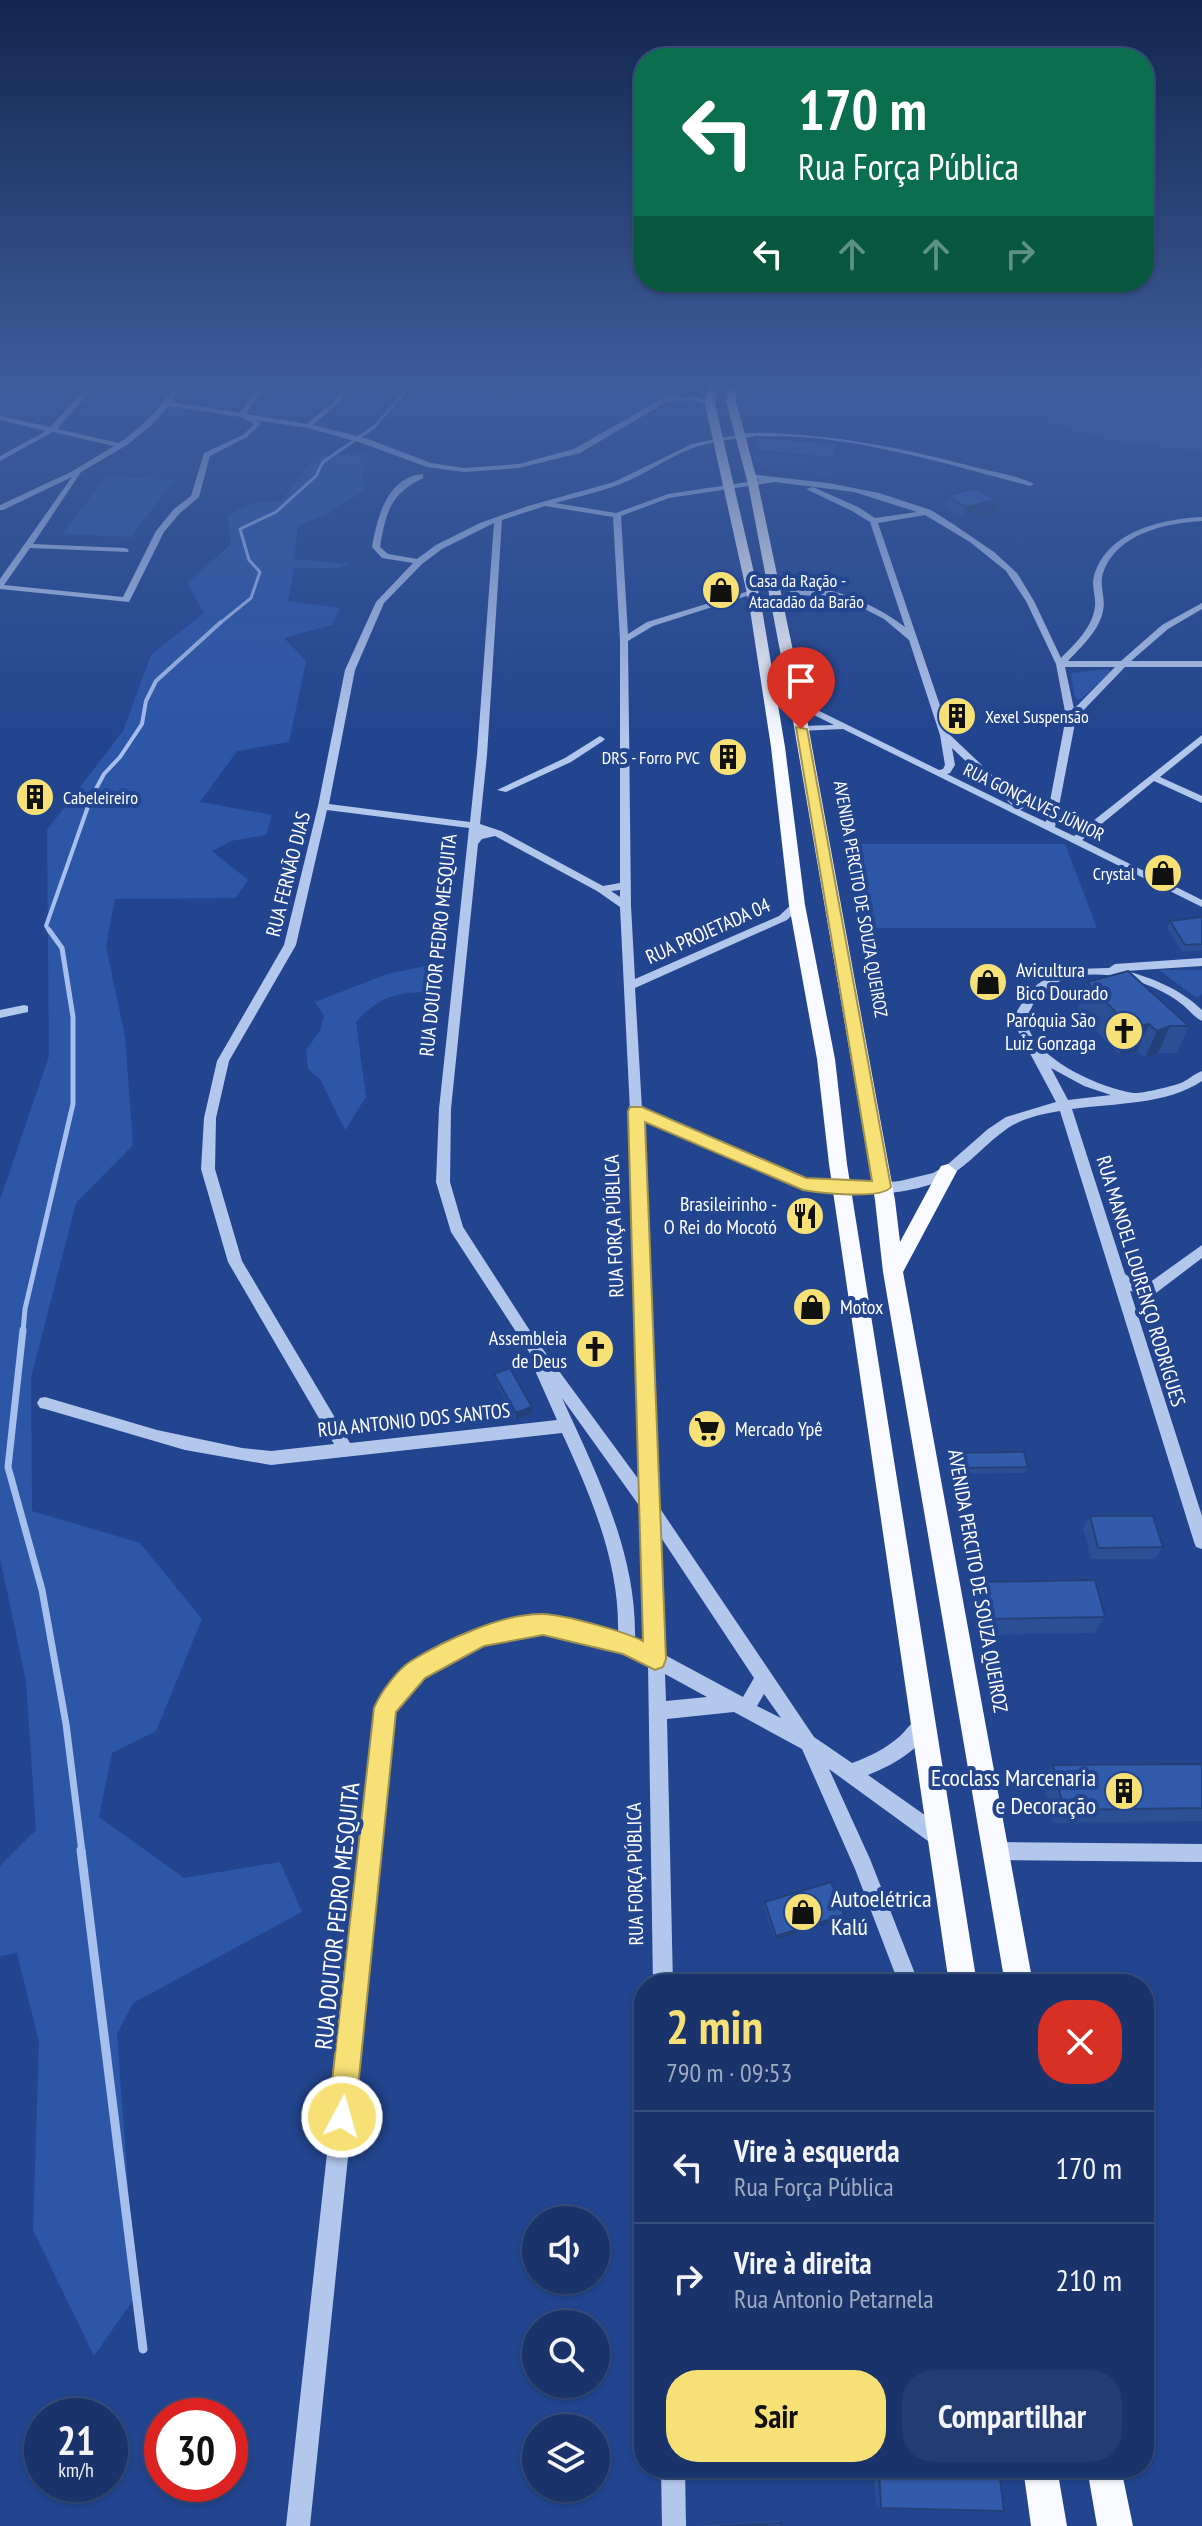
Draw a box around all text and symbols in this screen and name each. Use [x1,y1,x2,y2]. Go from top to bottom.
text: 170 m [798,73,927,145]
icon: left [666,80,770,184]
text: Rua Força Pública [798,143,1019,190]
icon: left [746,232,790,276]
icon: ahead [830,232,874,276]
icon: ahead [914,232,958,276]
icon: right [998,232,1042,276]
shop icon: Casa da Ração - Atacadão da Barão [700,569,742,611]
place label: Casa da Ração - Atacadão da Barão [749,569,864,613]
pin [767,647,835,729]
icon: arrive [779,659,823,703]
building icon: Xexel Suspensão [936,695,978,737]
place label: Xexel Suspensão [985,705,1089,728]
building icon: DRS - Forro PVC [707,736,749,778]
place label: DRS - Forro PVC [602,746,700,769]
street label: RUA GONÇALVES JÚNIOR [960,758,1109,846]
building icon: Cabeleireiro [14,776,56,818]
street label: AVENIDA PERCITO DE SOUZA QUEIROZ [829,779,893,1019]
place label: Cabeleireiro [63,786,138,809]
street label: RUA FERNÃO DIAS [260,809,316,939]
street label: RUA DOUTOR PEDRO MESQUITA [413,832,463,1058]
shop icon: Crystal [1142,852,1184,894]
place label: Crystal [1093,862,1136,885]
street label: RUA PROJETADA 04 [642,892,774,970]
place label: Avicultura Bico Dourado [1016,957,1108,1006]
shop icon: Avicultura Bico Dourado [967,961,1009,1003]
place label: Paróquia São Luiz Gonzaga [1005,1007,1096,1056]
church icon: Paróquia São Luiz Gonzaga [1103,1010,1145,1052]
street label: RUA MANOEL LOURENÇO RODRIGUES [1090,1152,1192,1410]
street label: RUA FORÇA PÚBLICA [598,1154,629,1298]
place label: Brasileirinho - O Rei do Mocotó [664,1191,777,1240]
restaurant icon: Brasileirinho - O Rei do Mocotó [784,1195,826,1237]
shop icon: Motox [791,1286,833,1328]
place label: Motox [840,1294,883,1320]
place label: Assembleia de Deus [489,1325,567,1374]
church icon: Assembleia de Deus [574,1328,616,1370]
street label: RUA ANTONIO DOS SANTOS [316,1397,512,1443]
supermarket icon: Mercado Ypê [686,1408,728,1450]
place label: Mercado Ypê [735,1416,823,1442]
street label: AVENIDA PERCITO DE SOUZA QUEIROZ [942,1447,1014,1715]
place label: Ecoclass Marcenaria e Decoração [931,1762,1096,1821]
building icon: Ecoclass Marcenaria e Decoração [1103,1770,1145,1812]
street label: RUA DOUTOR PEDRO MESQUITA [308,1780,367,2051]
street label: RUA FORÇA PÚBLICA [621,1802,649,1946]
place label: Autoelétrica Kalú [831,1883,932,1942]
shop icon: Autoelétrica Kalú [782,1891,824,1933]
text: 2 min [666,1995,763,2057]
button: close [1038,2000,1122,2084]
text: 790 m · 09:53 [666,2056,792,2089]
position arrow [300,2075,384,2159]
text: Vire à esquerda [734,2131,900,2170]
icon: left [666,2145,710,2189]
text: 170 m [1056,2148,1122,2187]
text: Rua Força Pública [734,2170,894,2203]
map controls [522,2206,610,2502]
button: sound [522,2206,610,2294]
text: Vire à direita [734,2243,872,2282]
icon: right [666,2257,710,2301]
text: 210 m [1056,2260,1122,2299]
text: Rua Antonio Petarnela [734,2282,934,2315]
button: search [522,2310,610,2398]
button: Sair [666,2370,886,2462]
button: Compartilhar [902,2370,1122,2462]
speed limit sign: 30 [144,2398,248,2502]
text: 21 [57,2414,95,2466]
button: layers [522,2414,610,2502]
text: km/h [58,2457,94,2483]

